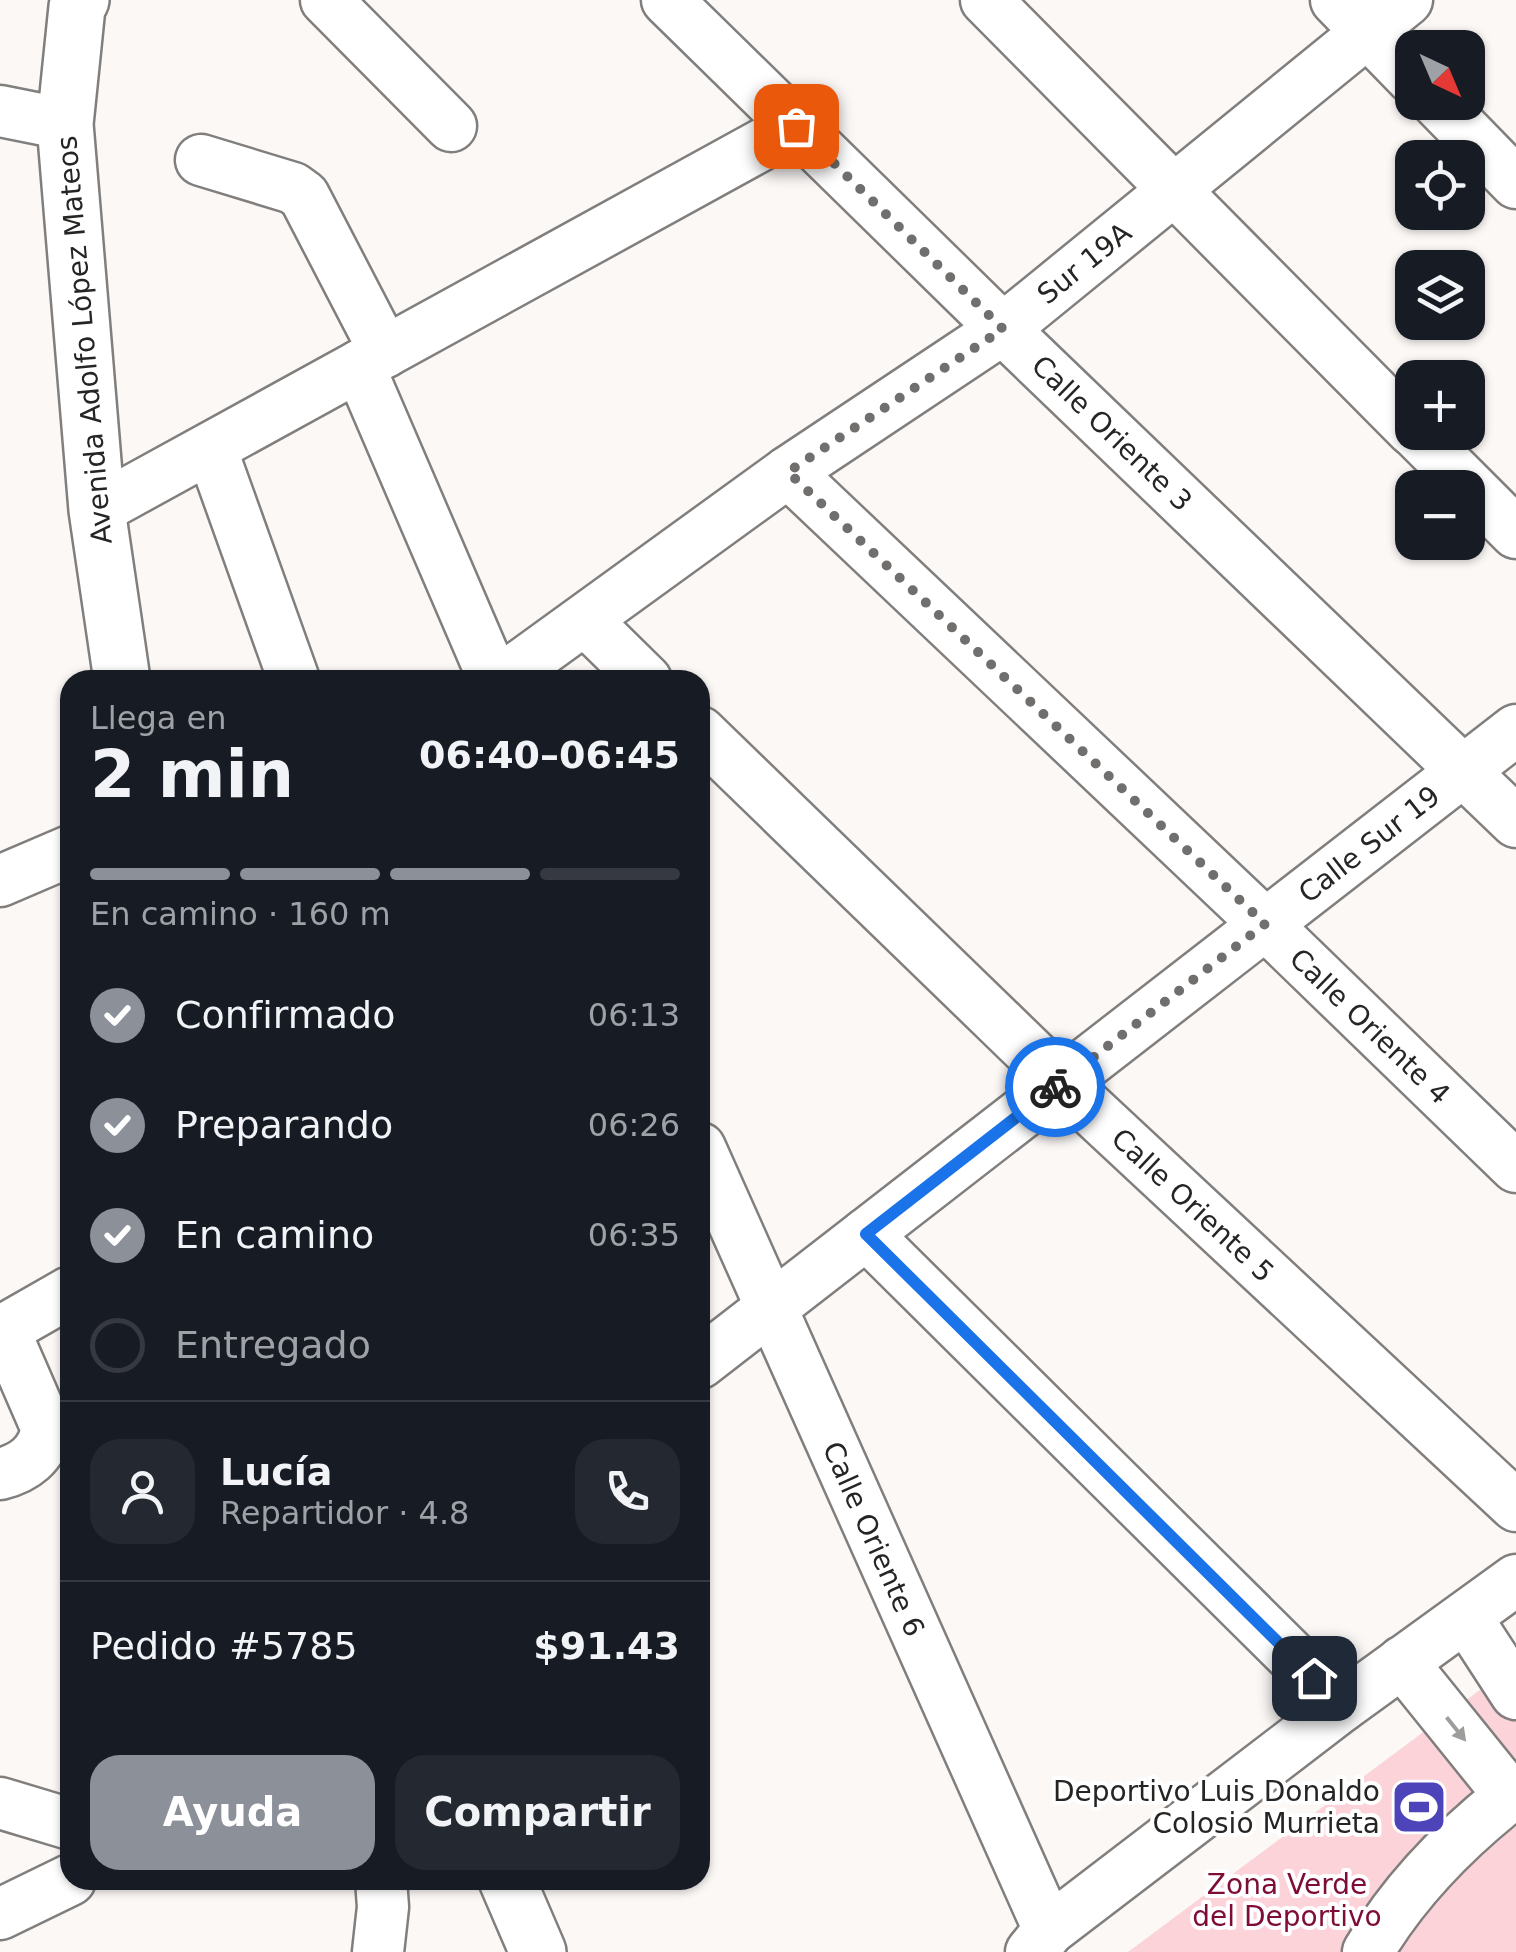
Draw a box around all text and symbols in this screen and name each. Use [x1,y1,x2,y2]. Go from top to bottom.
north arrow [1395,30,1485,120]
map controls [1395,30,1485,560]
pin [754,84,839,169]
icon: bag [769,99,824,154]
street label: Avenida Adolfo López Mateos [50,134,119,546]
button: locate [1395,140,1485,230]
street label: Sur 19A [1031,216,1138,311]
button: layers [1395,250,1485,340]
street label: Calle Oriente 3 [1025,349,1199,518]
button: + [1395,360,1485,450]
button: − [1395,470,1485,560]
text: Llega en [90,699,226,737]
text: 06:40–06:45 [419,733,680,777]
text: 2 min [90,737,294,812]
street label: Calle Sur 19 [1292,779,1446,910]
text: En camino · 160 m [90,895,391,933]
street label: Calle Oriente 4 [1283,942,1457,1111]
icon: check [90,988,145,1043]
text: Confirmado [175,993,395,1037]
text: 06:13 [588,996,680,1034]
courier [1005,1037,1105,1137]
icon: bike [1028,1060,1083,1115]
icon: check [90,1098,145,1153]
text: Preparando [175,1103,393,1147]
text: 06:26 [588,1106,680,1144]
street label: Calle Oriente 5 [1105,1122,1281,1289]
icon: check [90,1208,145,1263]
text: En camino [175,1213,374,1257]
text: 06:35 [588,1216,680,1254]
text: Entregado [175,1323,371,1367]
street label: Calle Oriente 6 [816,1437,931,1642]
button: person [90,1439,195,1544]
button: phone [575,1439,680,1544]
text: Lucía [220,1450,332,1494]
text: Repartidor · 4.8 [220,1494,469,1532]
text: Pedido #5785 [90,1624,358,1668]
text: $91.43 [533,1624,680,1668]
pin [1272,1636,1357,1721]
icon: home [1287,1651,1342,1706]
one-way arrow [1445,1716,1466,1741]
button: Ayuda [90,1755,375,1870]
button: Compartir [395,1755,680,1870]
place label: Deportivo Luis Donaldo Colosio Murrieta [1053,1775,1380,1840]
sports icon: Deportivo Luis Donaldo Colosio Murrieta [1389,1777,1449,1837]
park label: Zona Verde del Deportivo [1192,1868,1382,1933]

